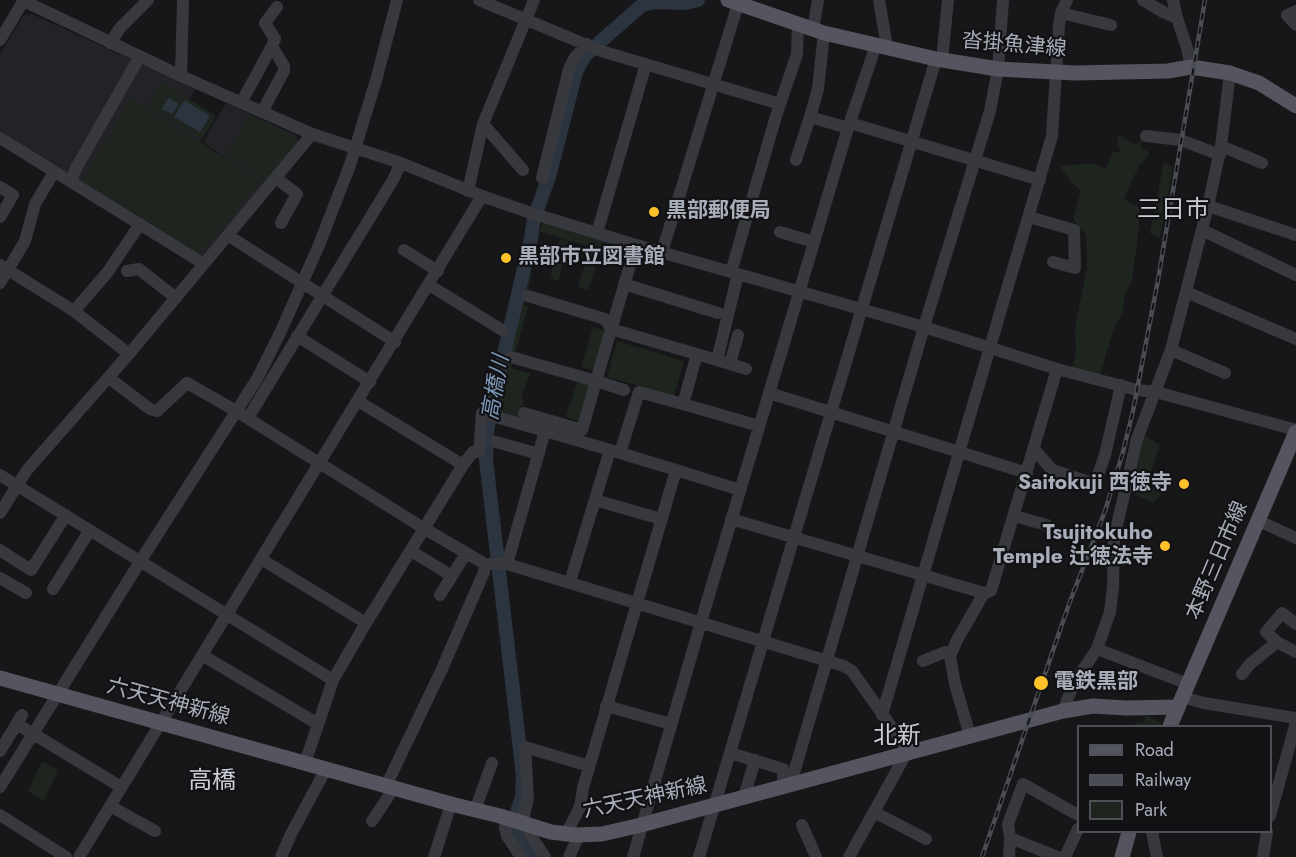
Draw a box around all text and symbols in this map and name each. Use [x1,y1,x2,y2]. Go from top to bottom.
street label: 沓掛魚津線 [961,29,1067,63]
district label: 三日市 [1137,197,1209,225]
place label: 黒部郵便局 [666,199,771,225]
marker: 黒部郵便局 [647,205,661,219]
place label: 黒部市立図書館 [518,245,665,271]
marker: 黒部市立図書館 [499,251,513,265]
water label: 高橋川 [478,353,516,423]
place label: Saitokuji 西徳寺 [1018,471,1172,497]
marker: Saitokuji 西徳寺 [1177,477,1191,491]
street label: 本野三日市線 [1182,498,1254,624]
place label: Tsujitokuho Temple 辻徳法寺 [993,521,1153,571]
marker: Tsujitokuho Temple 辻徳法寺 [1158,539,1172,553]
place label: 電鉄黒部 [1054,670,1138,696]
marker: 電鉄黒部 [1032,674,1050,692]
street label: 六天天神新線 [104,675,232,731]
district label: 北新 [873,723,921,751]
legend [1077,725,1272,833]
text: Road [1135,737,1174,763]
text: Railway [1135,767,1191,793]
district label: 高橋 [188,768,236,796]
street label: 六天天神新線 [581,774,709,824]
text: Park [1135,797,1167,823]

